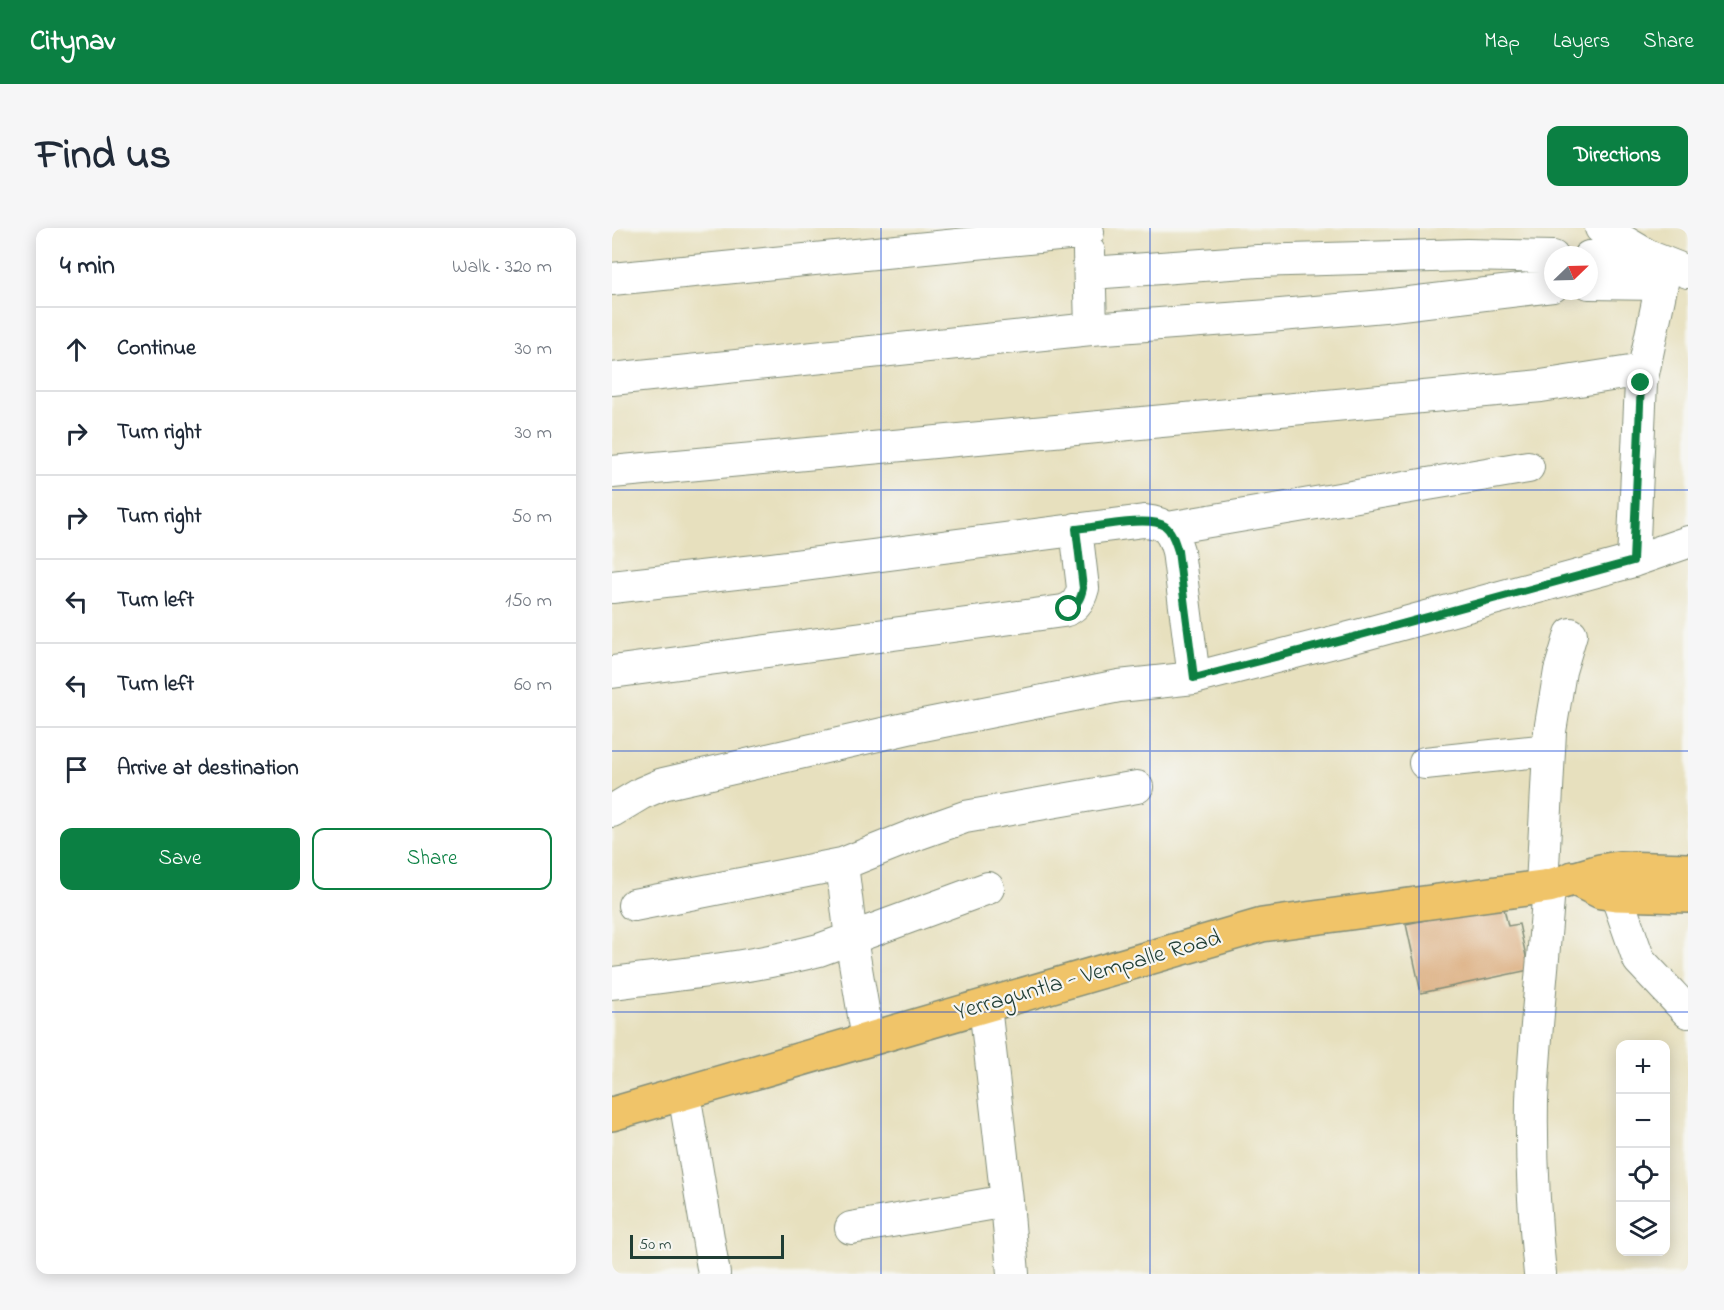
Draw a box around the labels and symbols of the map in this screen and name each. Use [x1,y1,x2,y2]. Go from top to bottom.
north arrow [1544,246,1598,300]
route end [1627,369,1653,395]
route start [1055,595,1081,621]
street label: Yerraguntla - Vempalle Road [951,921,1226,1031]
scale bar [630,1232,784,1260]

